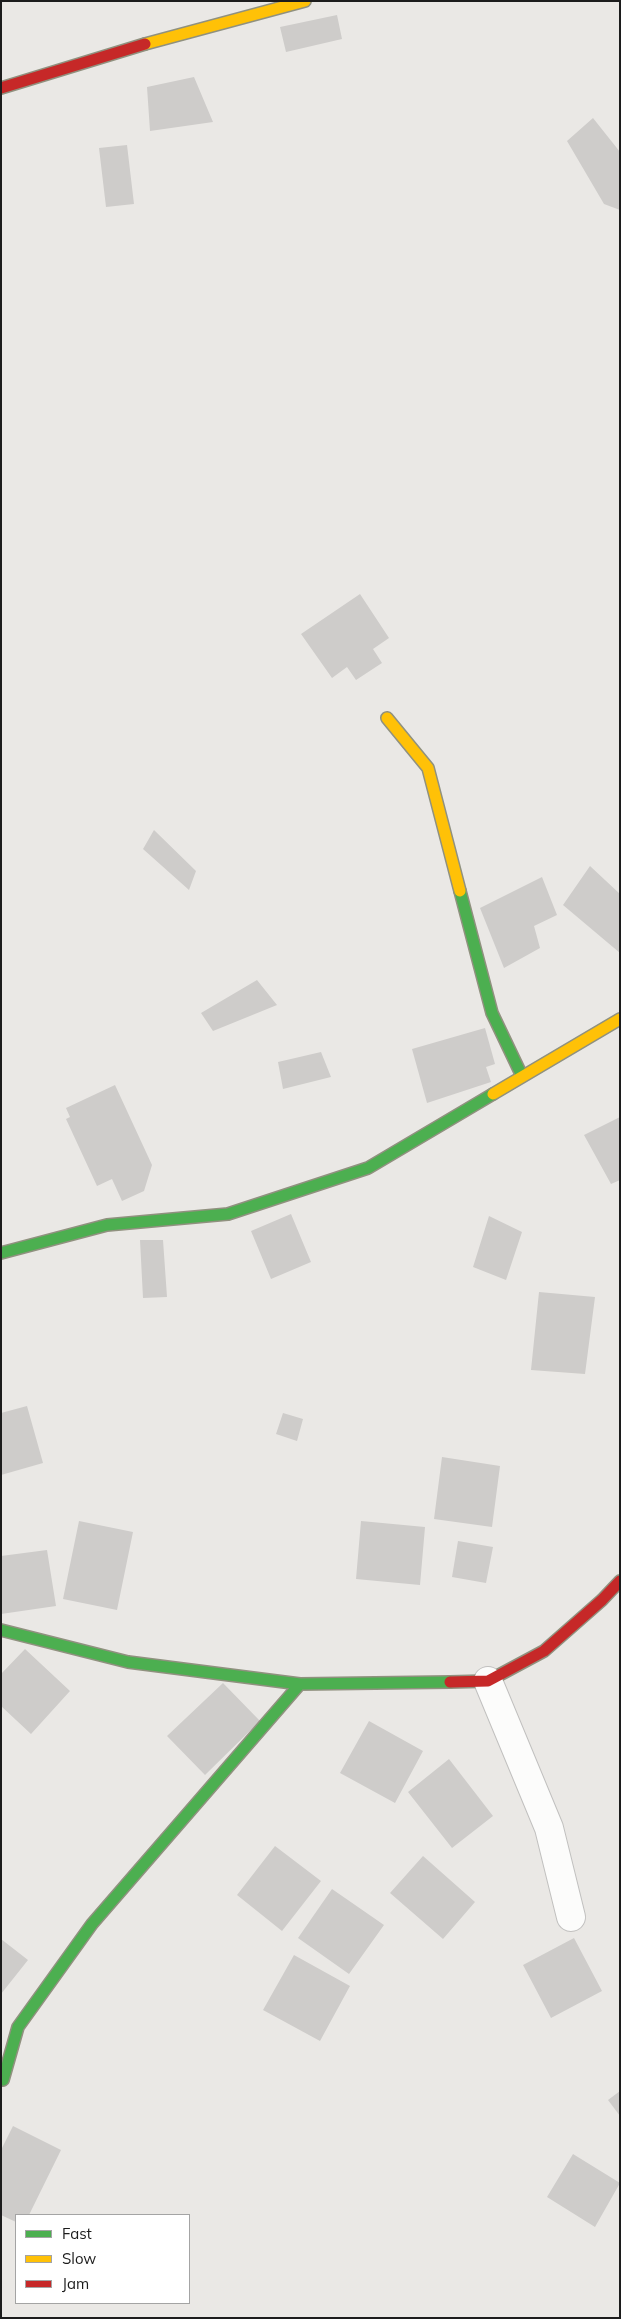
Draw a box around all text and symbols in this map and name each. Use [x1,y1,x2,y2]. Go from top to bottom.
legend [15,2214,190,2304]
text: Fast [62,2224,92,2243]
text: Slow [62,2249,96,2268]
text: Jam [62,2274,89,2293]

